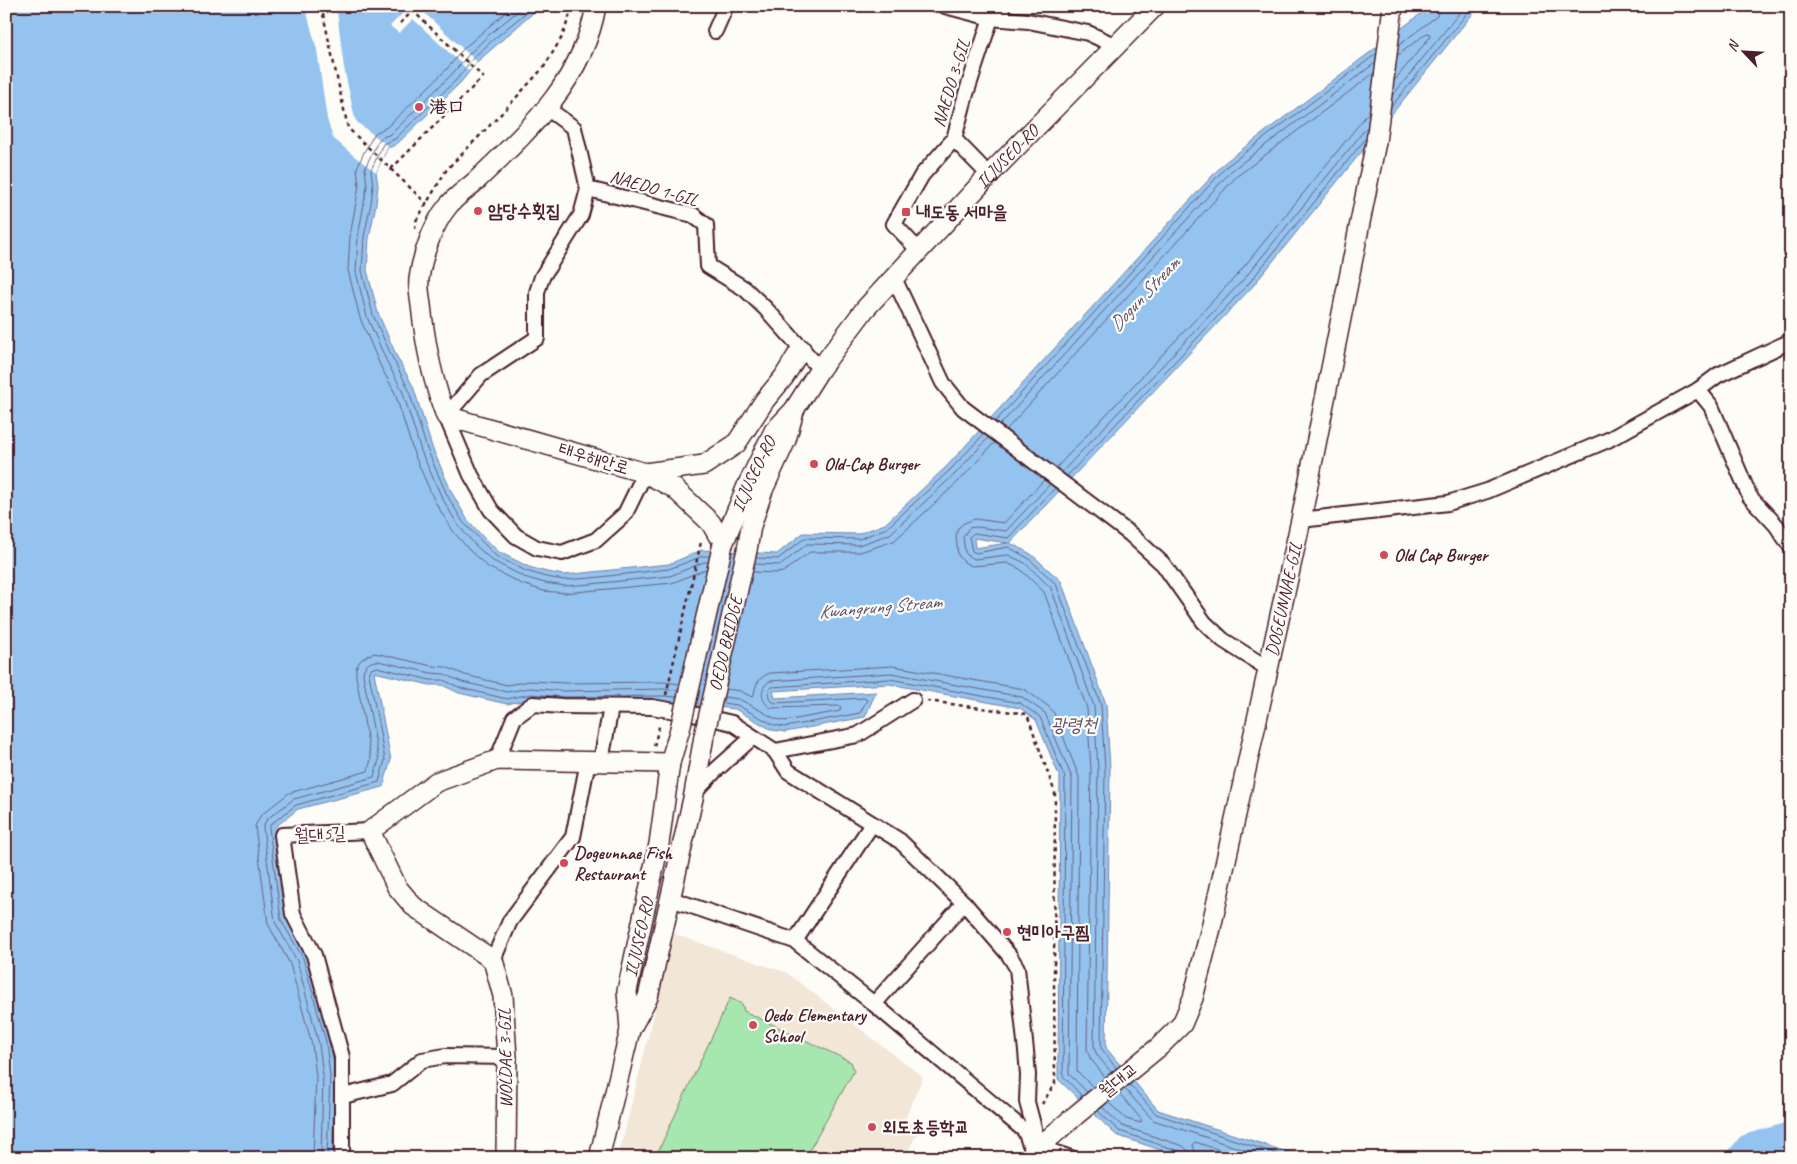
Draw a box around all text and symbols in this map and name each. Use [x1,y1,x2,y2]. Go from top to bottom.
north arrow [1720,28,1770,78]
street label: NAEDO 3-GIL [927,36,975,129]
text: N [1723,37,1743,54]
place label: 港口 [429,96,465,118]
marker: 港口 [413,101,425,113]
street label: ILJUSEO-RO [971,119,1045,193]
street label: NAEDO 1-GIL [608,165,701,211]
place label: 암당수횟집 [488,200,560,222]
place label: 내도동 서마을 [916,201,1007,223]
marker: 암당수횟집 [472,205,484,217]
marker: 내도동 서마을 [900,206,912,218]
water label: Dogun Stream [1104,250,1187,336]
street label: ILJUSEO-RO [727,431,781,515]
street label: 태우해안로 [556,437,632,479]
place label: Old-Cap Burger [824,453,922,475]
marker: Old-Cap Burger [808,458,820,470]
street label: DOGEUNNAE-GIL [1260,540,1307,658]
place label: Old Cap Burger [1394,544,1490,566]
marker: Old Cap Burger [1378,549,1390,561]
water label: Kwangrung Stream [818,590,944,624]
street label: OEDO BRIDGE [704,592,748,693]
water label: 광령천 [1051,713,1099,737]
street label: 월대5길 [294,822,347,846]
place label: Dogeunnae Fish Restaurant [574,842,673,885]
marker: Dogeunnae Fish Restaurant [558,857,570,869]
street label: ILJUSEO-RO [619,894,658,979]
place label: 현미아구찜 [1017,921,1089,943]
marker: 현미아구찜 [1001,926,1013,938]
place label: Oedo Elementary School [763,1004,868,1047]
street label: WOLDAE 3-GIL [493,1008,517,1108]
marker: Oedo Elementary School [747,1019,759,1031]
street label: 월대교 [1094,1058,1142,1102]
place label: 외도초등학교 [882,1116,969,1138]
marker: 외도초등학교 [866,1121,878,1133]

